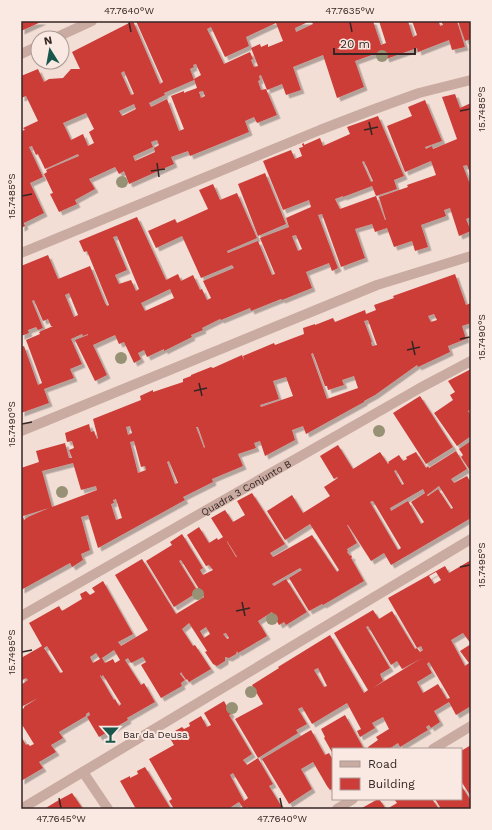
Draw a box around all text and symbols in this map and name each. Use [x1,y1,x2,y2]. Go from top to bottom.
text: 47.7640°W [104,5,154,16]
text: 47.7635°W [325,5,375,16]
north arrow [30,30,70,70]
scale bar [334,30,415,56]
text: N [43,34,53,48]
text: 20 m [340,37,370,51]
text: 15.7485°S [476,86,487,132]
text: 15.7485°S [6,173,17,219]
text: 15.7490°S [476,314,487,360]
text: 15.7490°S [6,401,17,447]
street label: Quadra 3 Conjunto B [199,458,293,518]
text: 15.7495°S [476,542,487,588]
text: 15.7495°S [6,629,17,675]
bar icon: Bar da Deusa [100,724,120,744]
place label: Bar da Deusa [123,729,188,740]
legend [332,748,462,800]
text: Road [368,757,397,771]
text: Building [368,777,415,791]
text: 47.7645°W [36,813,86,824]
text: 47.7640°W [257,813,307,824]

